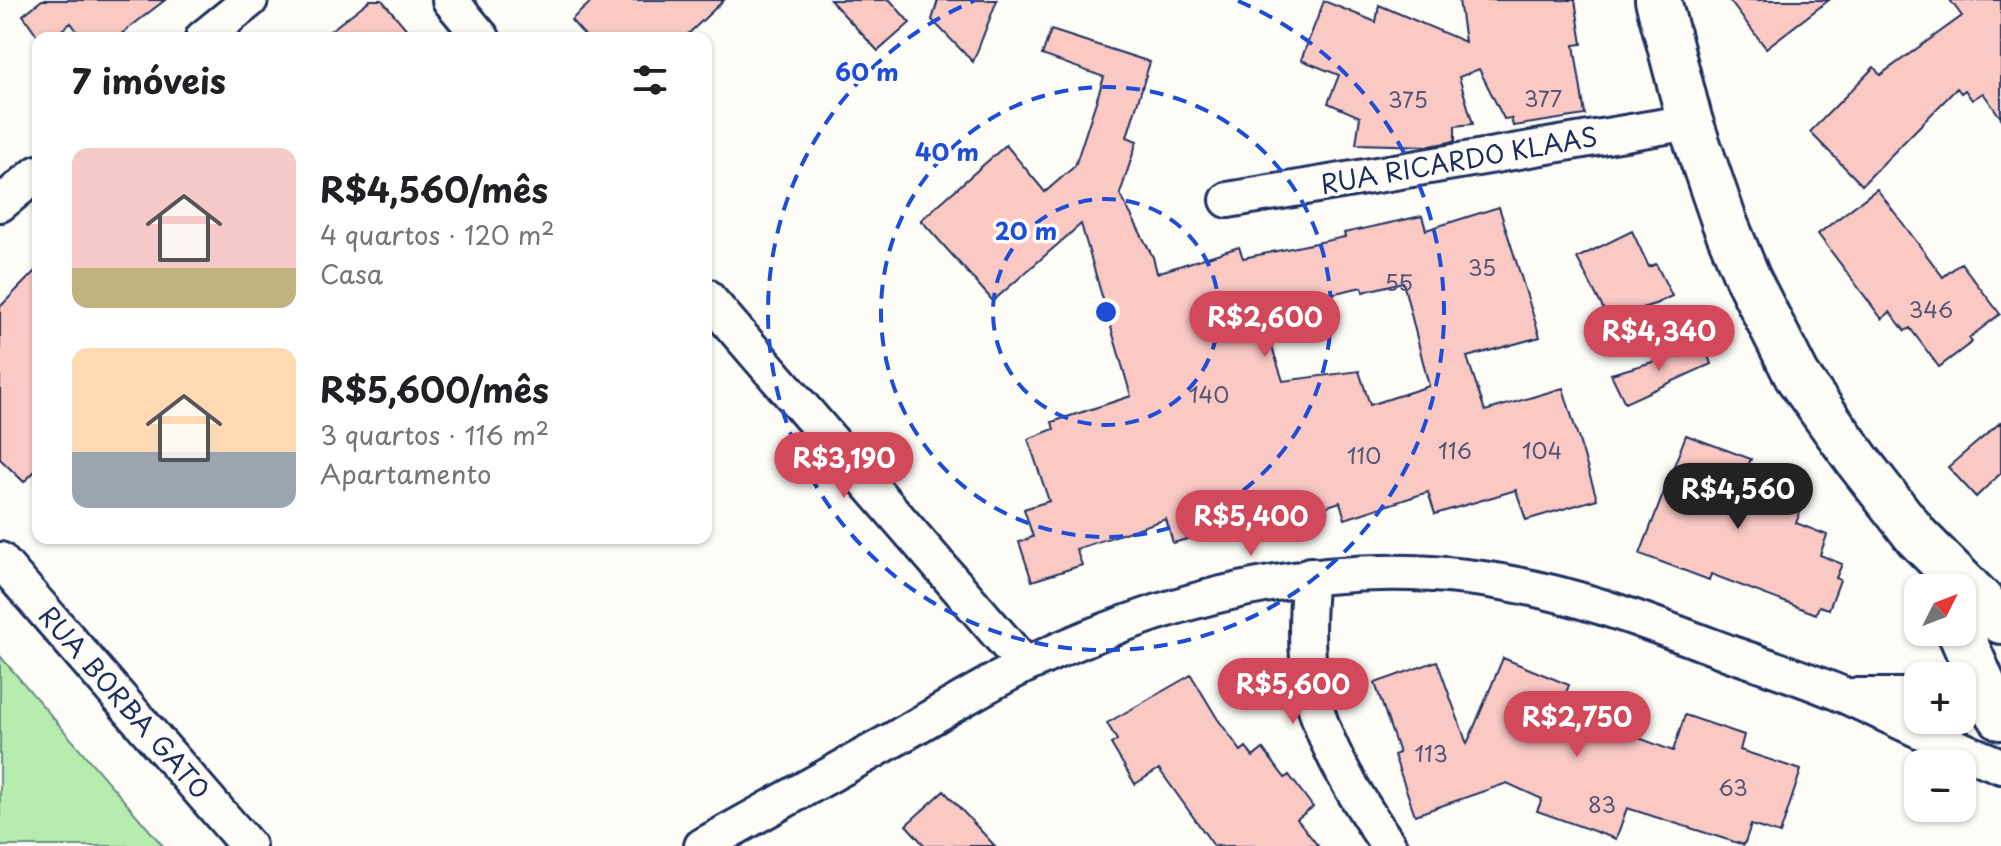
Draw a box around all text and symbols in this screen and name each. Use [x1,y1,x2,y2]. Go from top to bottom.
text: 60 m [835,53,899,89]
text: 7 imóveis [72,54,226,106]
icon: filters [628,58,672,102]
house number: 377 [1524,81,1562,114]
house number: 375 [1388,82,1428,115]
street label: RUA RICARDO KLAAS [1317,116,1600,203]
text: 40 m [915,133,979,169]
text: R$4,560/mês [320,163,548,215]
icon: home [136,180,232,276]
text: 20 m [995,212,1057,248]
text: 4 quartos · 120 m² [320,215,555,254]
house number: 35 [1468,250,1496,283]
text: Casa [320,254,383,293]
house number: 55 [1385,265,1413,298]
pin: R$2,600 [1191,291,1339,359]
house number: 346 [1909,292,1953,325]
text: R$2,600 [1207,297,1323,336]
centre of rings [1092,298,1120,326]
pin: R$4,340 [1585,305,1733,373]
text: R$4,340 [1602,311,1716,350]
text: R$5,600/mês [320,363,549,415]
house number: 140 [1189,377,1229,410]
icon: home [136,380,232,476]
text: 3 quartos · 116 m² [320,415,549,454]
pin: R$3,190 [770,432,918,500]
house number: 116 [1438,433,1472,466]
house number: 104 [1522,433,1562,466]
text: R$3,190 [792,438,896,477]
house number: 110 [1347,438,1381,471]
text: Apartamento [320,454,491,493]
pin: R$4,560 [1664,463,1812,531]
text: R$4,560 [1681,469,1795,508]
pin: R$5,400 [1177,490,1325,558]
text: R$5,400 [1194,496,1308,535]
north arrow [1904,574,1976,646]
map controls [1904,574,1976,822]
street label: RUA BORBA GATO [30,597,220,807]
pin: R$5,600 [1219,658,1367,726]
button: + [1904,662,1976,734]
text: R$5,600 [1236,664,1350,703]
pin: R$2,750 [1503,691,1651,759]
text: R$2,750 [1522,697,1632,736]
house number: 113 [1414,736,1448,769]
button: − [1904,750,1976,822]
house number: 63 [1718,770,1748,803]
house number: 83 [1588,787,1616,820]

